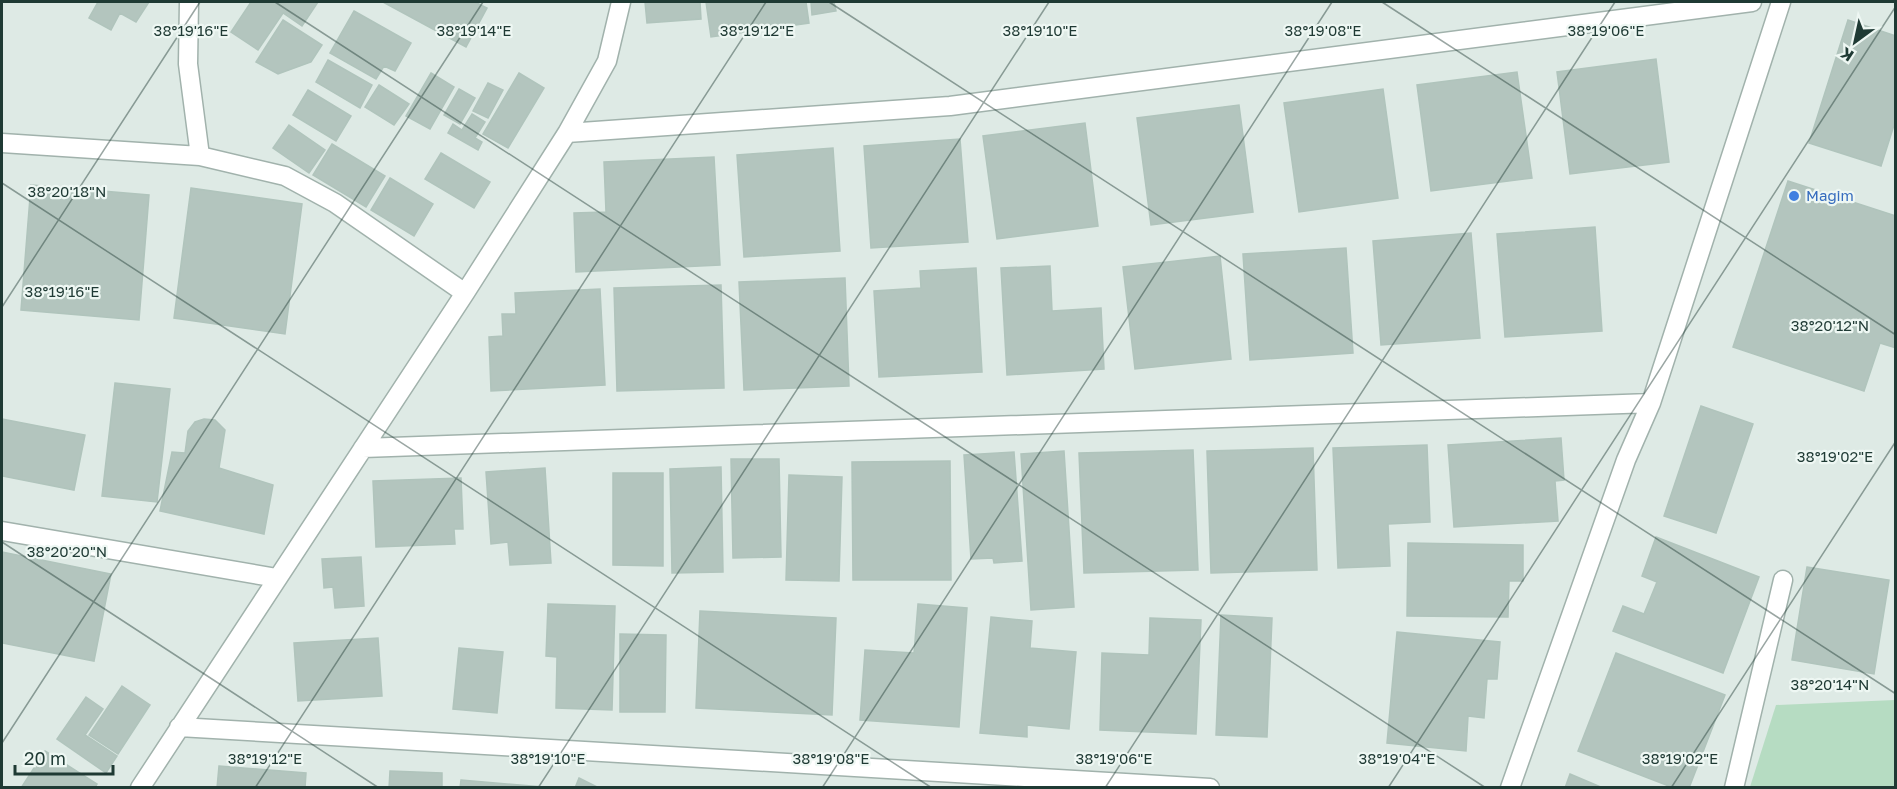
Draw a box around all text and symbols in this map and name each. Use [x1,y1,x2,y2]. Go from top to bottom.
north arrow [1825,12,1885,72]
text: 38°19'16"E [154,21,228,39]
text: 38°19'14"E [437,21,511,39]
text: 38°19'12"E [720,21,794,39]
text: 38°19'10"E [1002,21,1078,39]
text: 38°19'08"E [1285,21,1361,39]
text: 38°19'06"E [1568,21,1644,39]
text: K [1836,43,1857,66]
text: 38°20'18"N [28,182,106,200]
place label: Magim [1806,186,1854,204]
marker: Magim [1787,189,1801,203]
text: 38°19'16"E [25,282,99,300]
text: 38°20'12"N [1791,316,1869,334]
text: 38°19'02"E [1797,447,1873,465]
text: 38°20'20"N [27,542,107,560]
text: 38°20'14"N [1791,675,1869,693]
scale bar [15,738,112,776]
text: 20 m [24,747,66,769]
text: 38°19'12"E [228,749,302,767]
text: 38°19'10"E [510,749,586,767]
text: 38°19'08"E [793,749,869,767]
text: 38°19'06"E [1076,749,1152,767]
text: 38°19'04"E [1359,749,1435,767]
text: 38°19'02"E [1642,749,1718,767]

